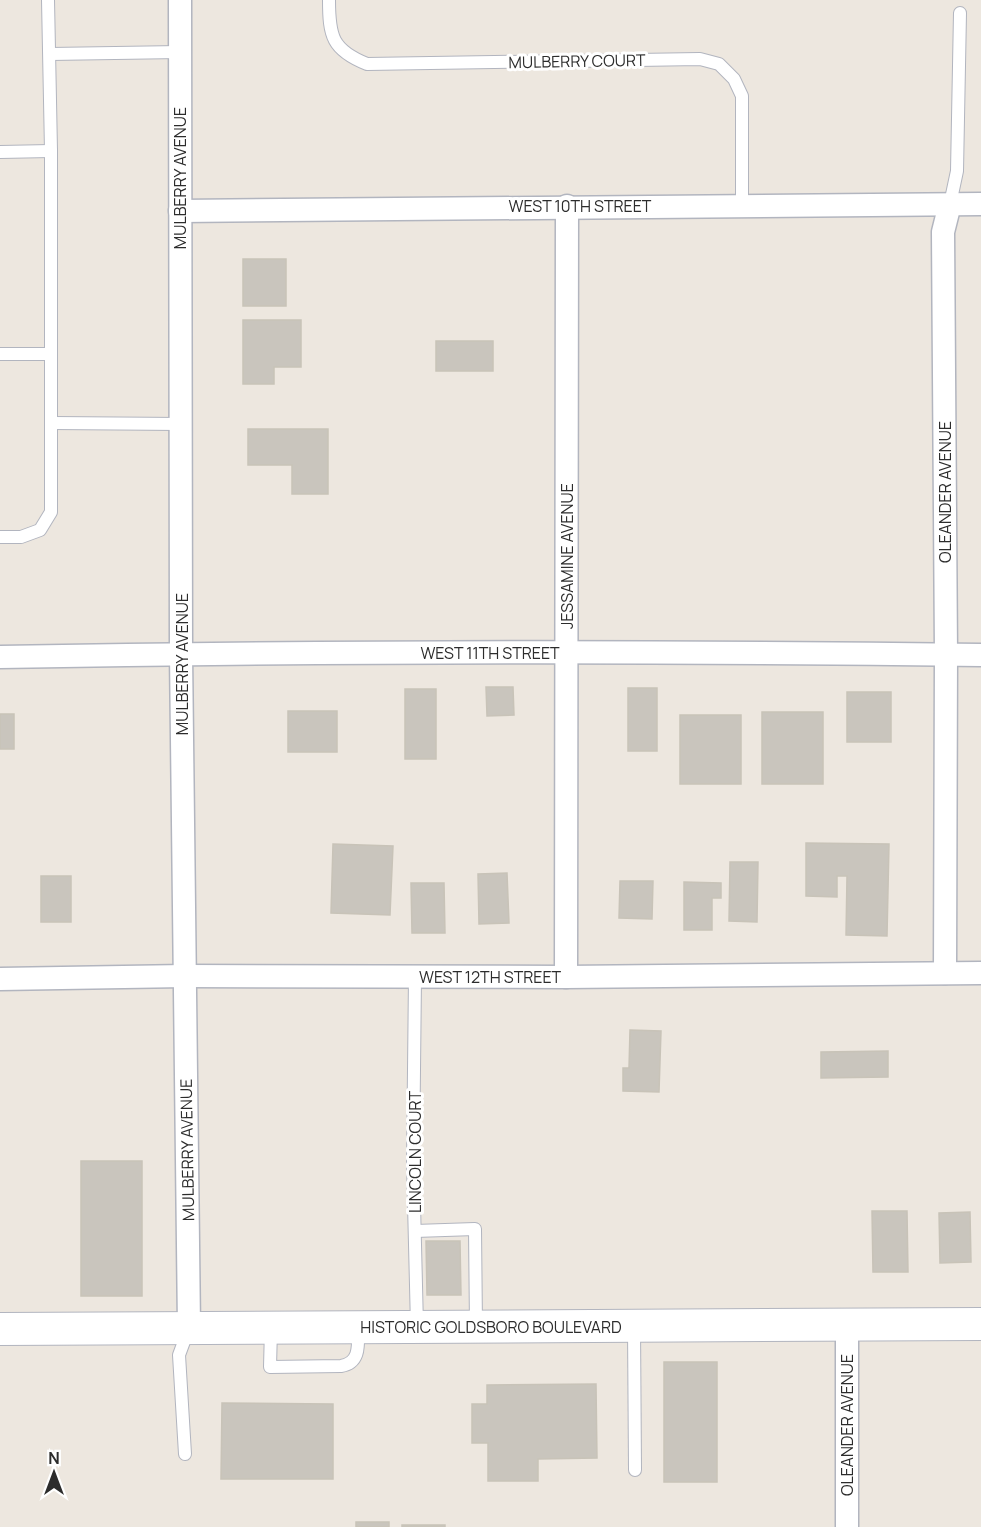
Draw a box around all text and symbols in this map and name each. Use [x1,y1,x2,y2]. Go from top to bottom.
street label: MULBERRY COURT [508,49,646,73]
street label: MULBERRY AVENUE [169,107,191,249]
street label: WEST 10TH STREET [509,195,652,217]
street label: OLEANDER AVENUE [934,421,956,563]
street label: JESSAMINE AVENUE [556,483,578,629]
street label: MULBERRY AVENUE [171,593,193,735]
street label: WEST 11TH STREET [420,642,560,664]
street label: WEST 12TH STREET [419,966,562,988]
street label: MULBERRY AVENUE [175,1079,199,1221]
street label: LINCOLN COURT [404,1091,426,1213]
street label: HISTORIC GOLDSBORO BOULEVARD [360,1316,622,1338]
street label: OLEANDER AVENUE [836,1354,858,1496]
north arrow [24,1443,84,1503]
text: N [48,1447,60,1469]

